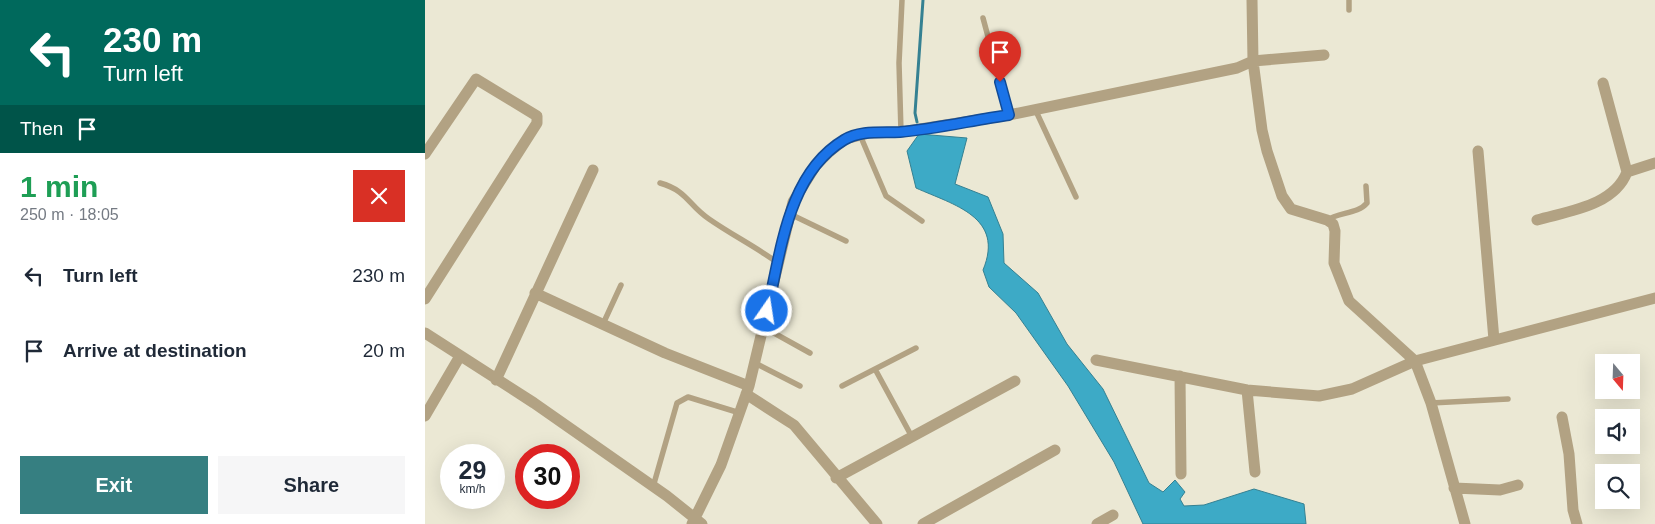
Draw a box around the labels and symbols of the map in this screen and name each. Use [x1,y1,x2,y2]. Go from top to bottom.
pin [979,31,1021,82]
position arrow [740,284,792,336]
north arrow [1595,354,1640,399]
speed limit sign: 30 [515,444,580,509]

